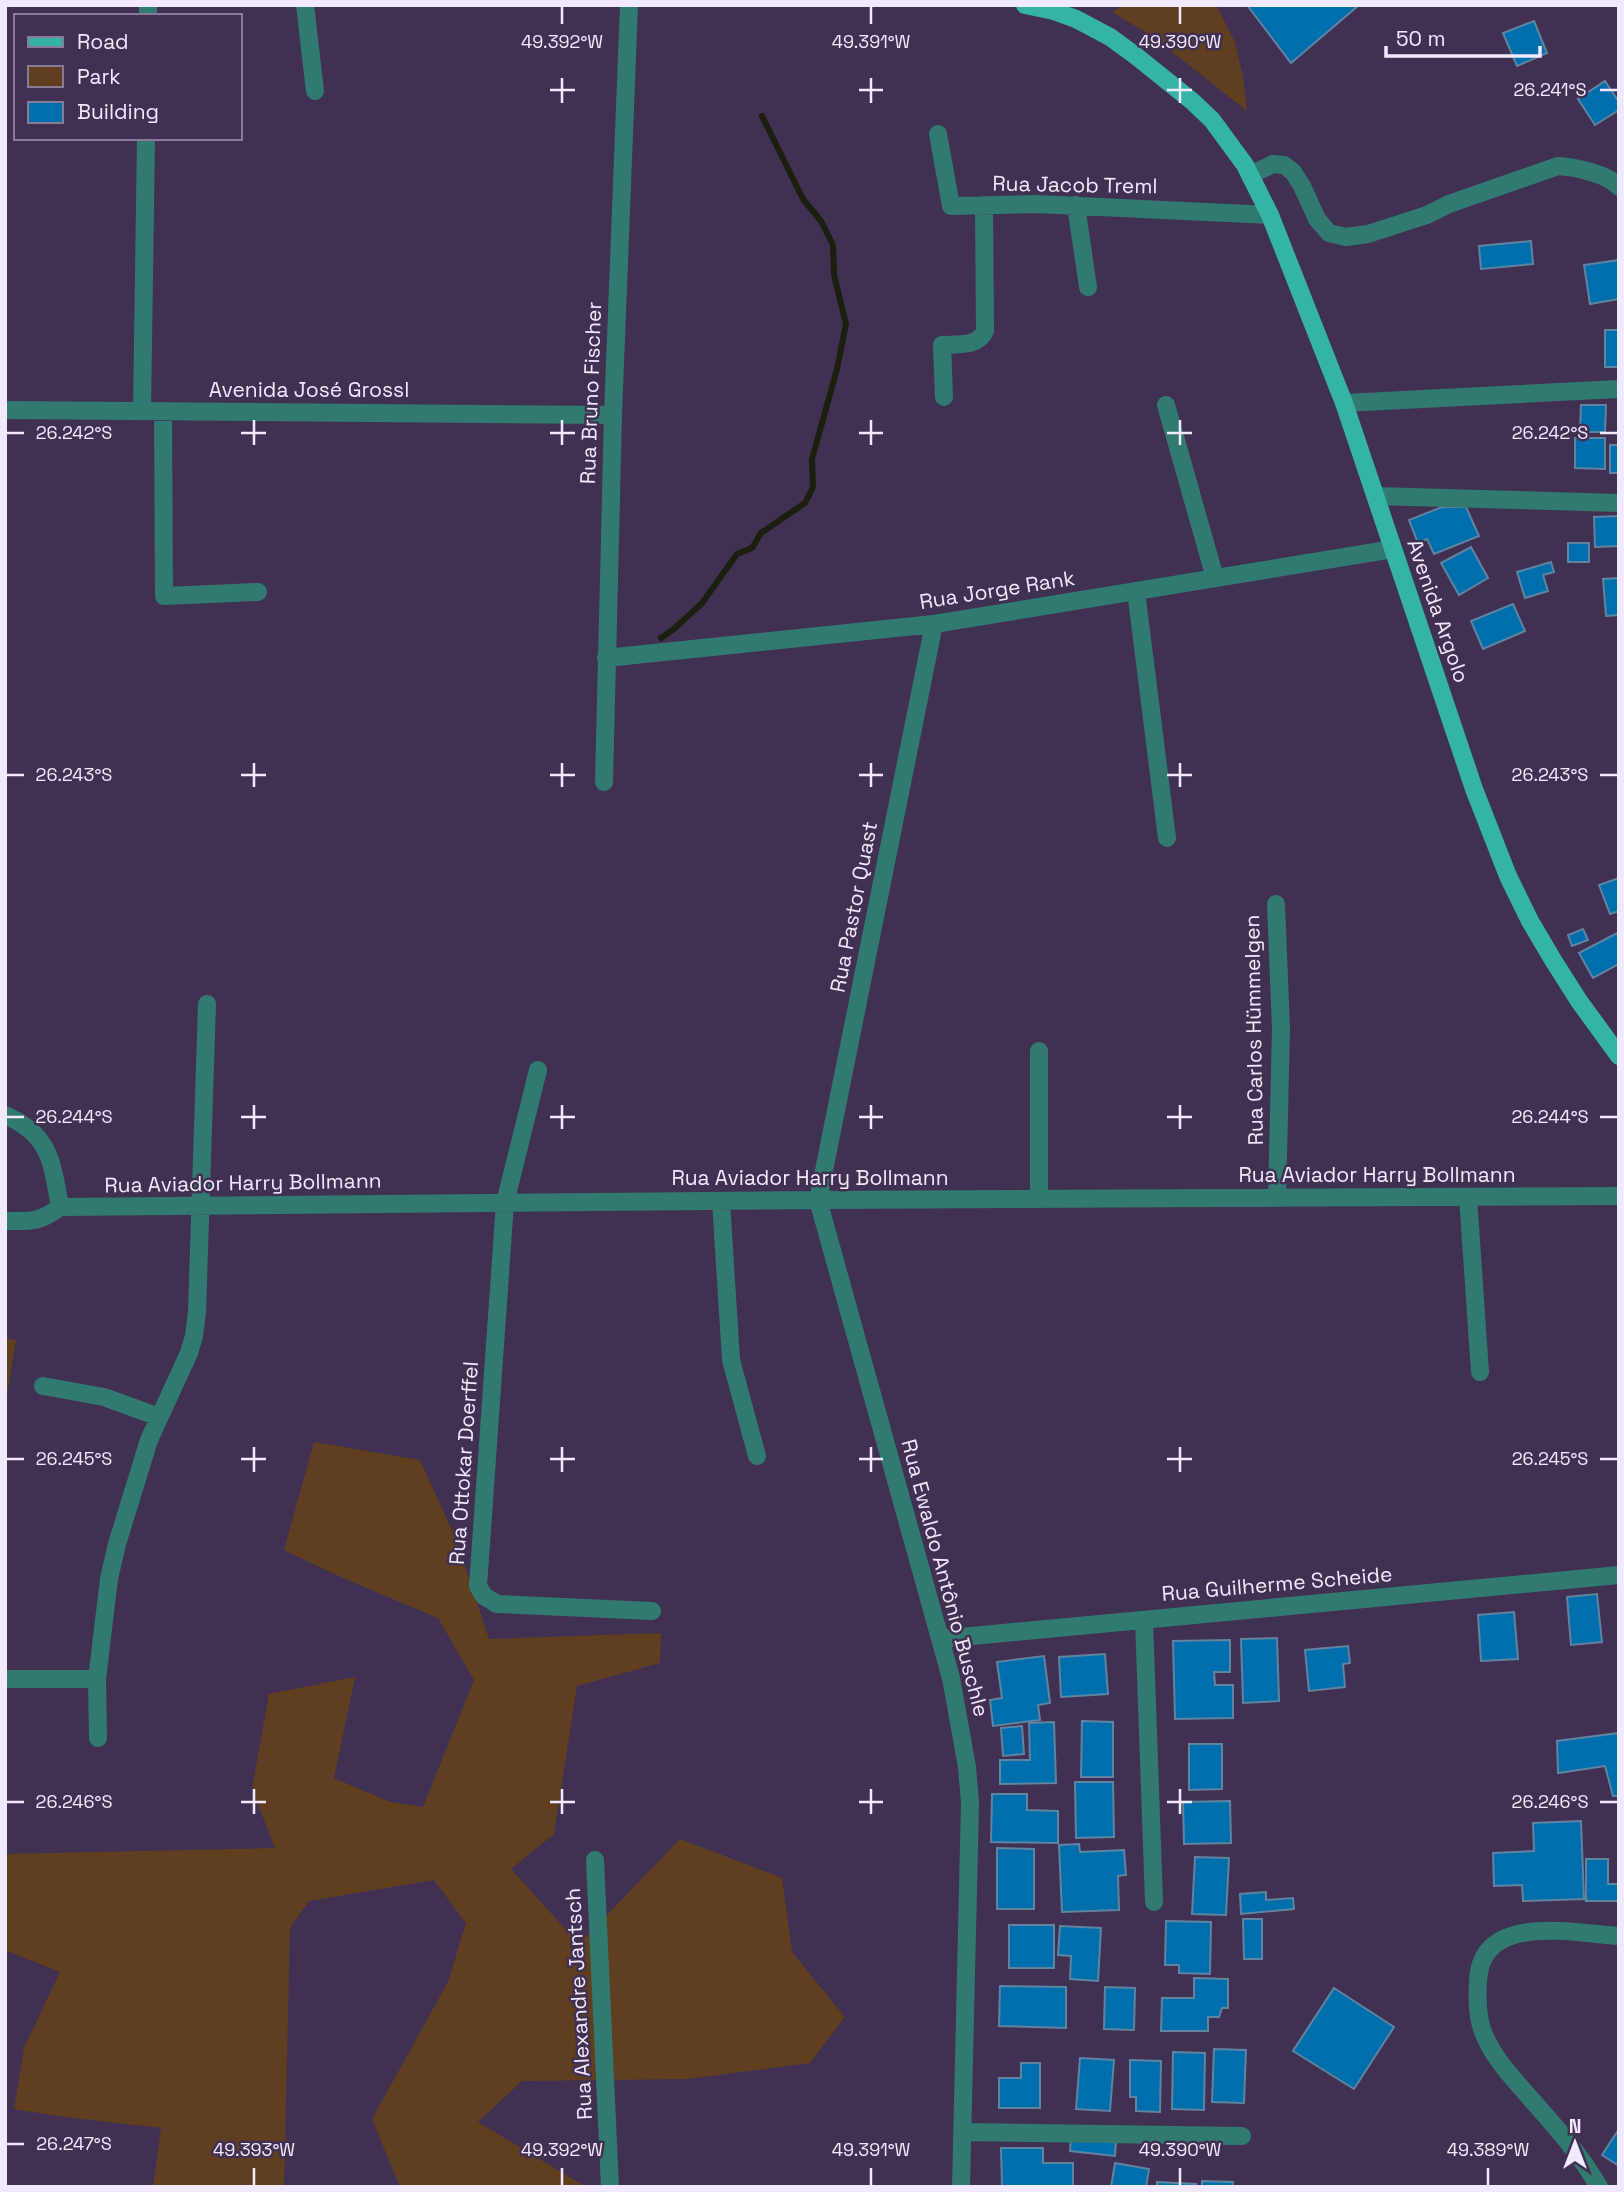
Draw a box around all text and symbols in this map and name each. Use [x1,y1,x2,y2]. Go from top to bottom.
legend [14,14,242,140]
scale bar [1386,14,1540,58]
text: 50 m [1396,25,1446,52]
text: Road [77,28,129,55]
text: 49.392°W [521,30,603,53]
text: 49.391°W [832,30,911,53]
text: 49.390°W [1139,30,1222,53]
text: Park [77,63,121,90]
text: 26.241°S [1514,78,1586,101]
text: Building [77,98,159,125]
street label: Rua Jacob Treml [992,170,1158,199]
street label: Rua Bruno Fischer [574,301,607,485]
street label: Avenida José Grossl [209,376,409,403]
text: 26.242°S [36,421,112,444]
text: 26.242°S [1512,421,1588,444]
street label: Avenida Argolo [1401,535,1476,686]
street label: Rua Jorge Rank [917,564,1076,615]
text: 26.243°S [36,763,112,786]
text: 26.243°S [1512,763,1588,786]
street label: Rua Pastor Quast [824,819,883,995]
street label: Rua Carlos Hümmelgen [1238,914,1269,1146]
text: 26.244°S [35,1105,113,1128]
text: 26.244°S [1511,1105,1589,1128]
street label: Rua Aviador Harry Bollmann [1238,1161,1516,1188]
street label: Rua Aviador Harry Bollmann [671,1164,949,1191]
street label: Rua Aviador Harry Bollmann [104,1167,382,1198]
street label: Rua Ottokar Doerffel [443,1360,484,1566]
street label: Rua Ewaldo Antônio Buschle [895,1436,996,1720]
text: 26.245°S [36,1447,112,1470]
text: 26.245°S [1512,1447,1588,1470]
street label: Rua Guilherme Scheide [1160,1560,1393,1607]
text: 26.246°S [36,1790,112,1813]
text: 26.246°S [1512,1790,1588,1813]
street label: Rua Alexandre Jantsch [559,1887,598,2121]
north arrow [1540,2108,1610,2178]
text: N [1569,2114,1581,2139]
text: 26.247°S [36,2132,112,2155]
text: 49.393°W [213,2138,295,2161]
text: 49.392°W [521,2138,603,2161]
text: 49.391°W [832,2138,911,2161]
text: 49.390°W [1139,2138,1222,2161]
text: 49.389°W [1447,2138,1529,2161]

